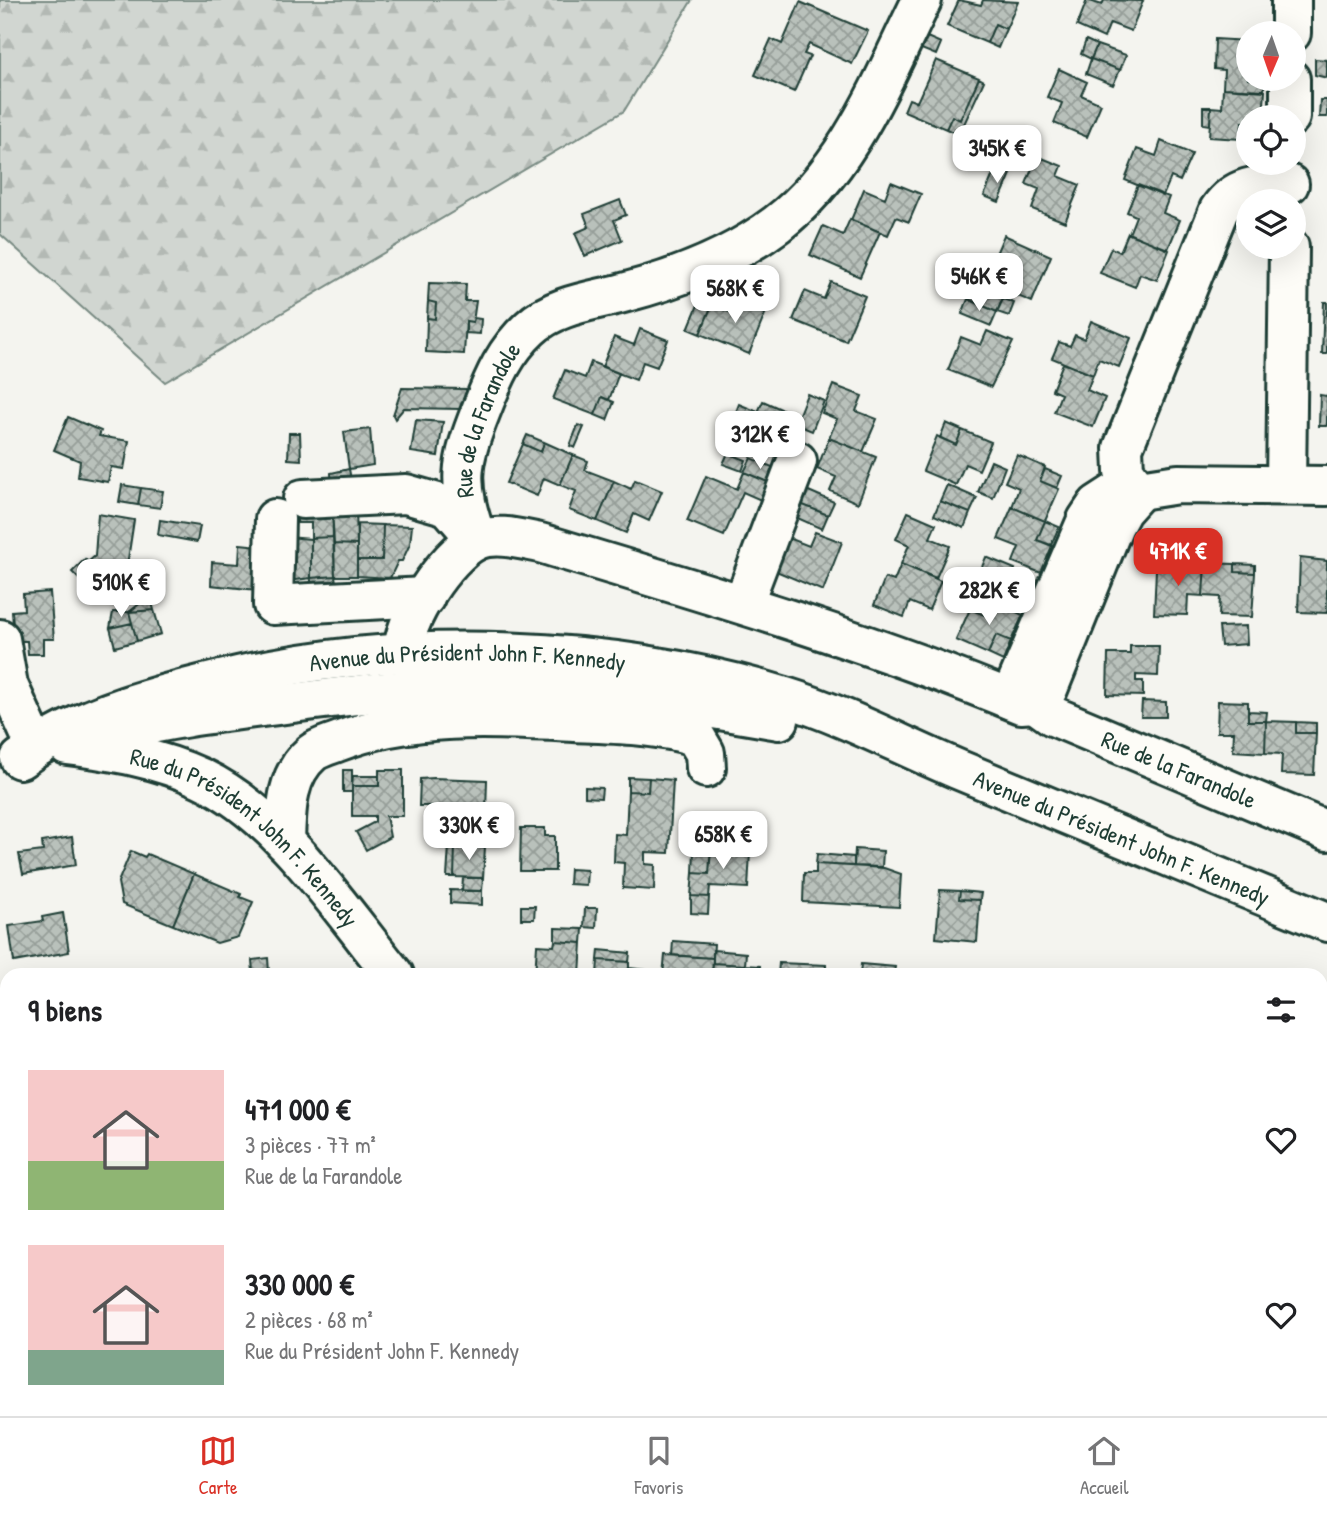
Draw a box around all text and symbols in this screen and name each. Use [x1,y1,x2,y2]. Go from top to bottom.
north arrow [1236,21,1306,91]
map controls [1236,21,1306,259]
button: locate [1236,105,1306,175]
pin: 345K € [940,125,1054,185]
text: 345K € [968,132,1026,163]
button: layers [1236,189,1306,259]
pin: 546K € [922,254,1036,313]
text: 546K € [951,260,1007,291]
pin: 568K € [678,266,792,325]
text: 568K € [706,272,764,303]
street label: Rue de la Farandole [447,335,528,500]
pin: 312K € [703,412,817,471]
text: 312K € [731,418,789,449]
pin: 471K € [1121,528,1235,588]
text: 471K € [1150,535,1206,566]
pin: 510K € [64,560,178,619]
text: 510K € [93,566,149,597]
pin: 282K € [932,568,1046,627]
text: 282K € [959,574,1019,605]
street label: Avenue du Président John F. Kennedy [307,636,628,679]
street label: Rue de la Farandole [1097,722,1262,816]
street label: Rue du Président John F. Kennedy [127,740,366,933]
street label: Avenue du Président John F. Kennedy [969,762,1275,913]
pin: 330K € [412,802,526,862]
text: 330K € [439,809,499,840]
pin: 658K € [666,812,780,871]
text: 658K € [694,818,752,849]
text: 9 biens [28,990,102,1030]
icon: filters [1262,991,1300,1029]
text: 471 000 € [245,1089,351,1129]
icon: home [84,1098,168,1182]
icon: heart [1262,1121,1300,1159]
text: 3 pièces · 77 m² [245,1129,376,1160]
text: Rue de la Farandole [245,1160,402,1191]
text: 330 000 € [245,1264,354,1304]
icon: home [84,1273,168,1357]
icon: heart [1262,1296,1300,1334]
text: 2 pièces · 68 m² [245,1304,373,1335]
text: Rue du Président John F. Kennedy [245,1335,519,1366]
tab: Carte [198,1432,238,1500]
tab: Favoris [635,1432,683,1500]
tab: Accueil [1080,1432,1129,1500]

